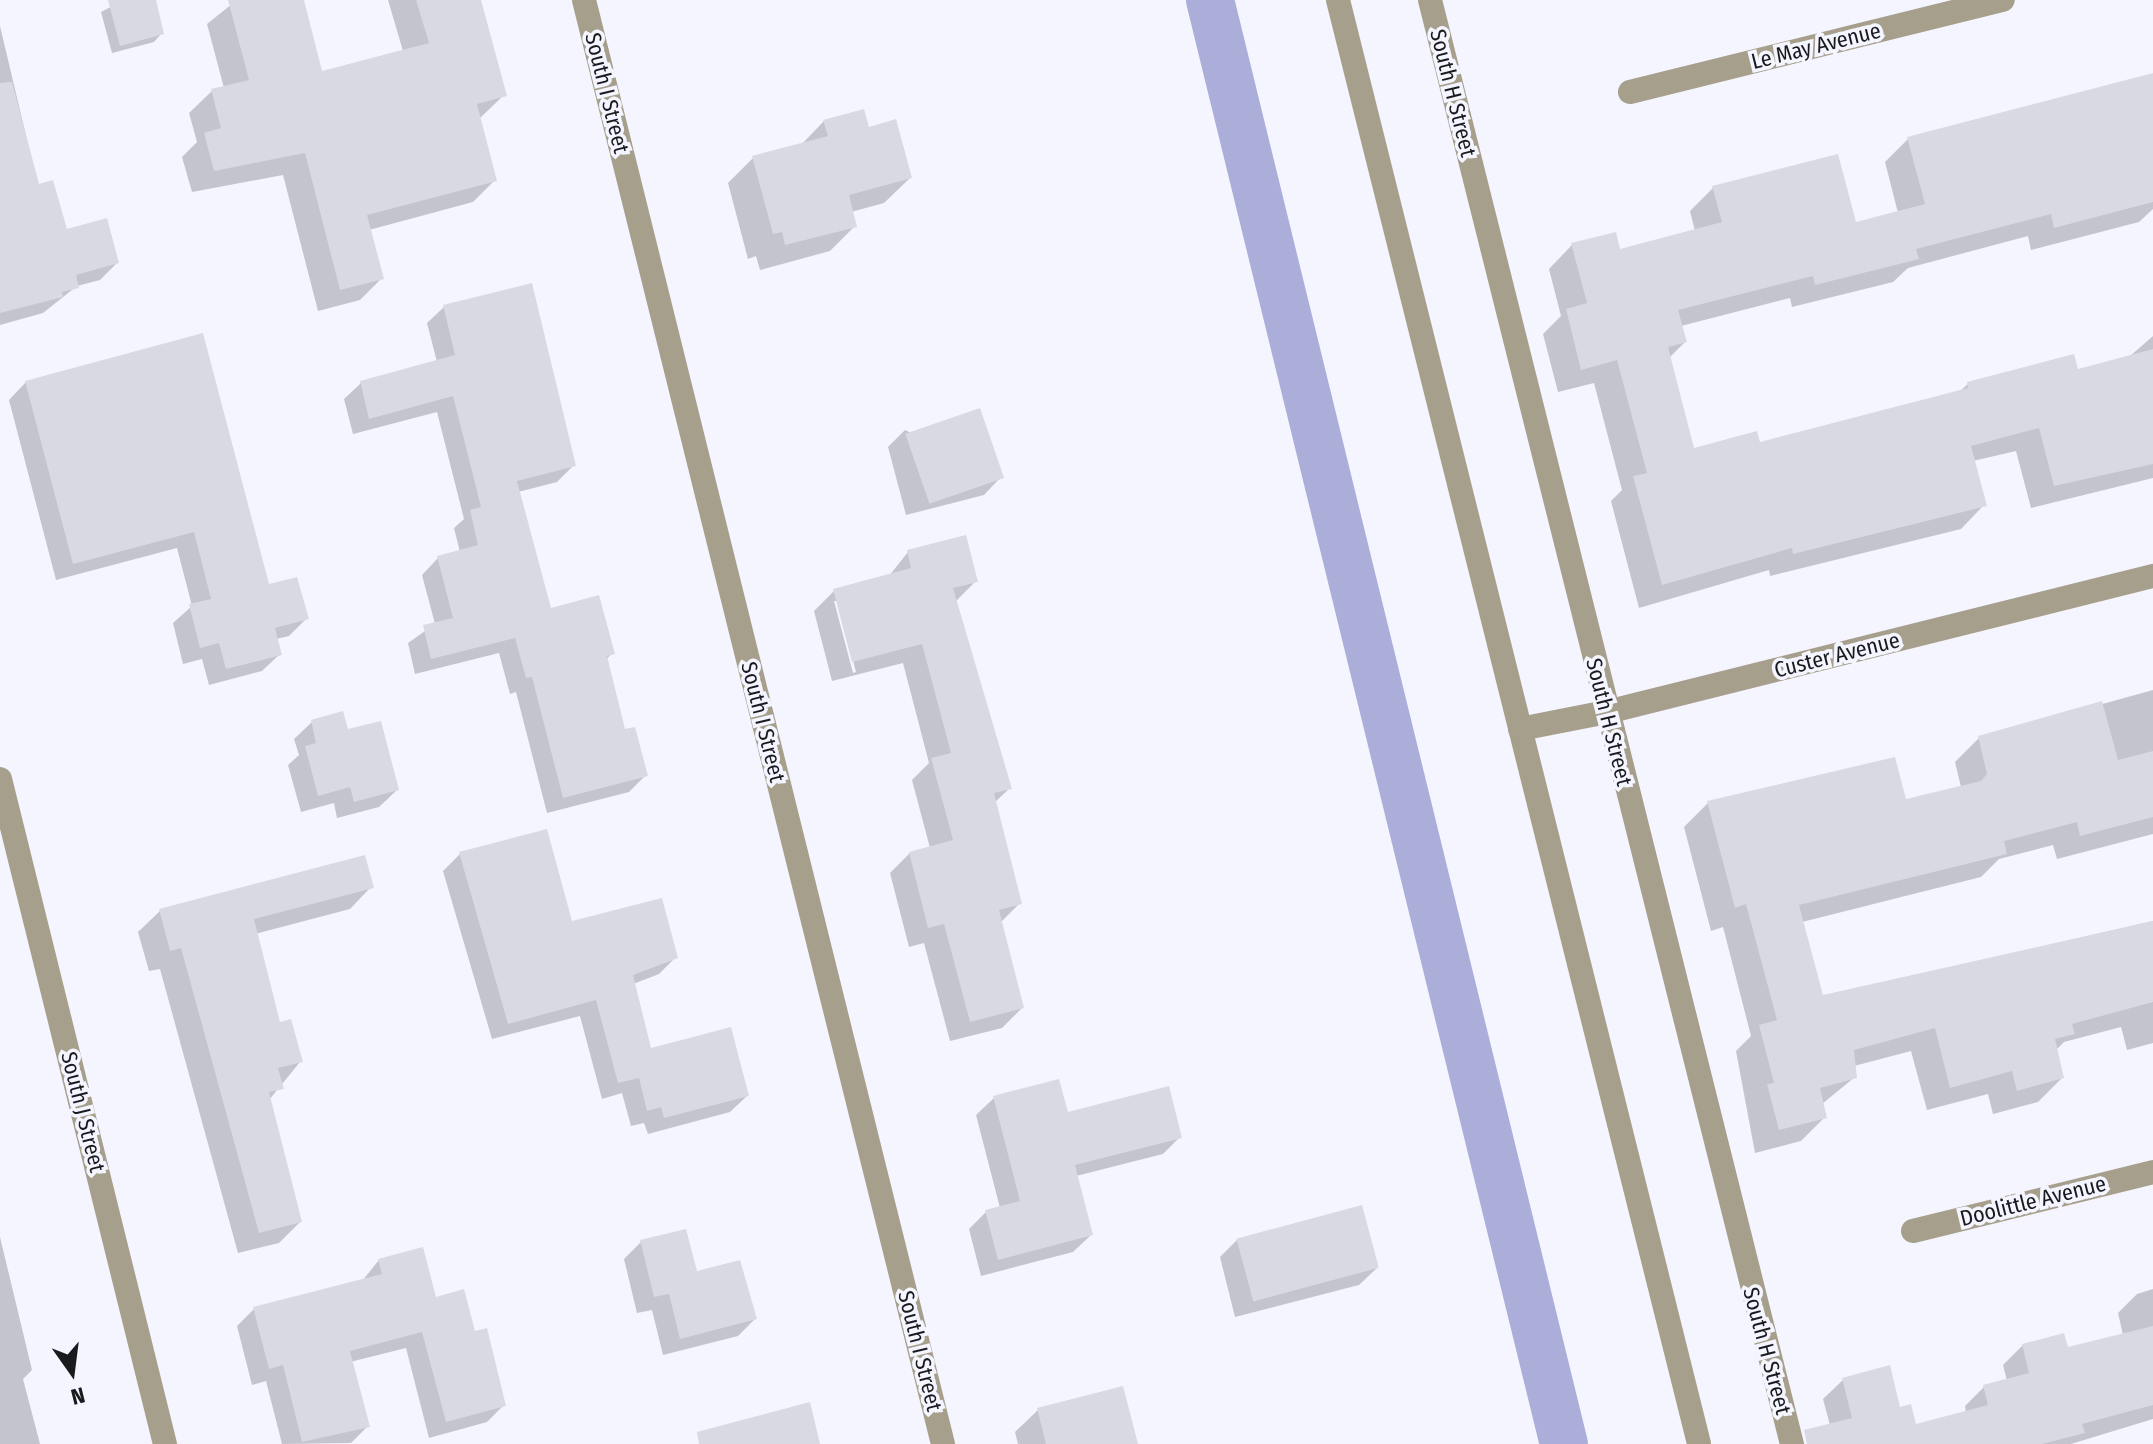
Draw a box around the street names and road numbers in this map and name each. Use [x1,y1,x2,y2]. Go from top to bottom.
street label: Le May Avenue [1749,17,1883,75]
street label: South H Street [1424,26,1482,160]
street label: South I Street [579,30,635,156]
street label: Custer Avenue [1772,627,1902,683]
street label: South H Street [1580,655,1638,789]
street label: South I Street [735,659,791,785]
street label: South J Street [55,1049,111,1175]
street label: Doolittle Avenue [1957,1170,2109,1232]
street label: South H Street [1737,1285,1797,1417]
street label: South I Street [892,1288,948,1414]

